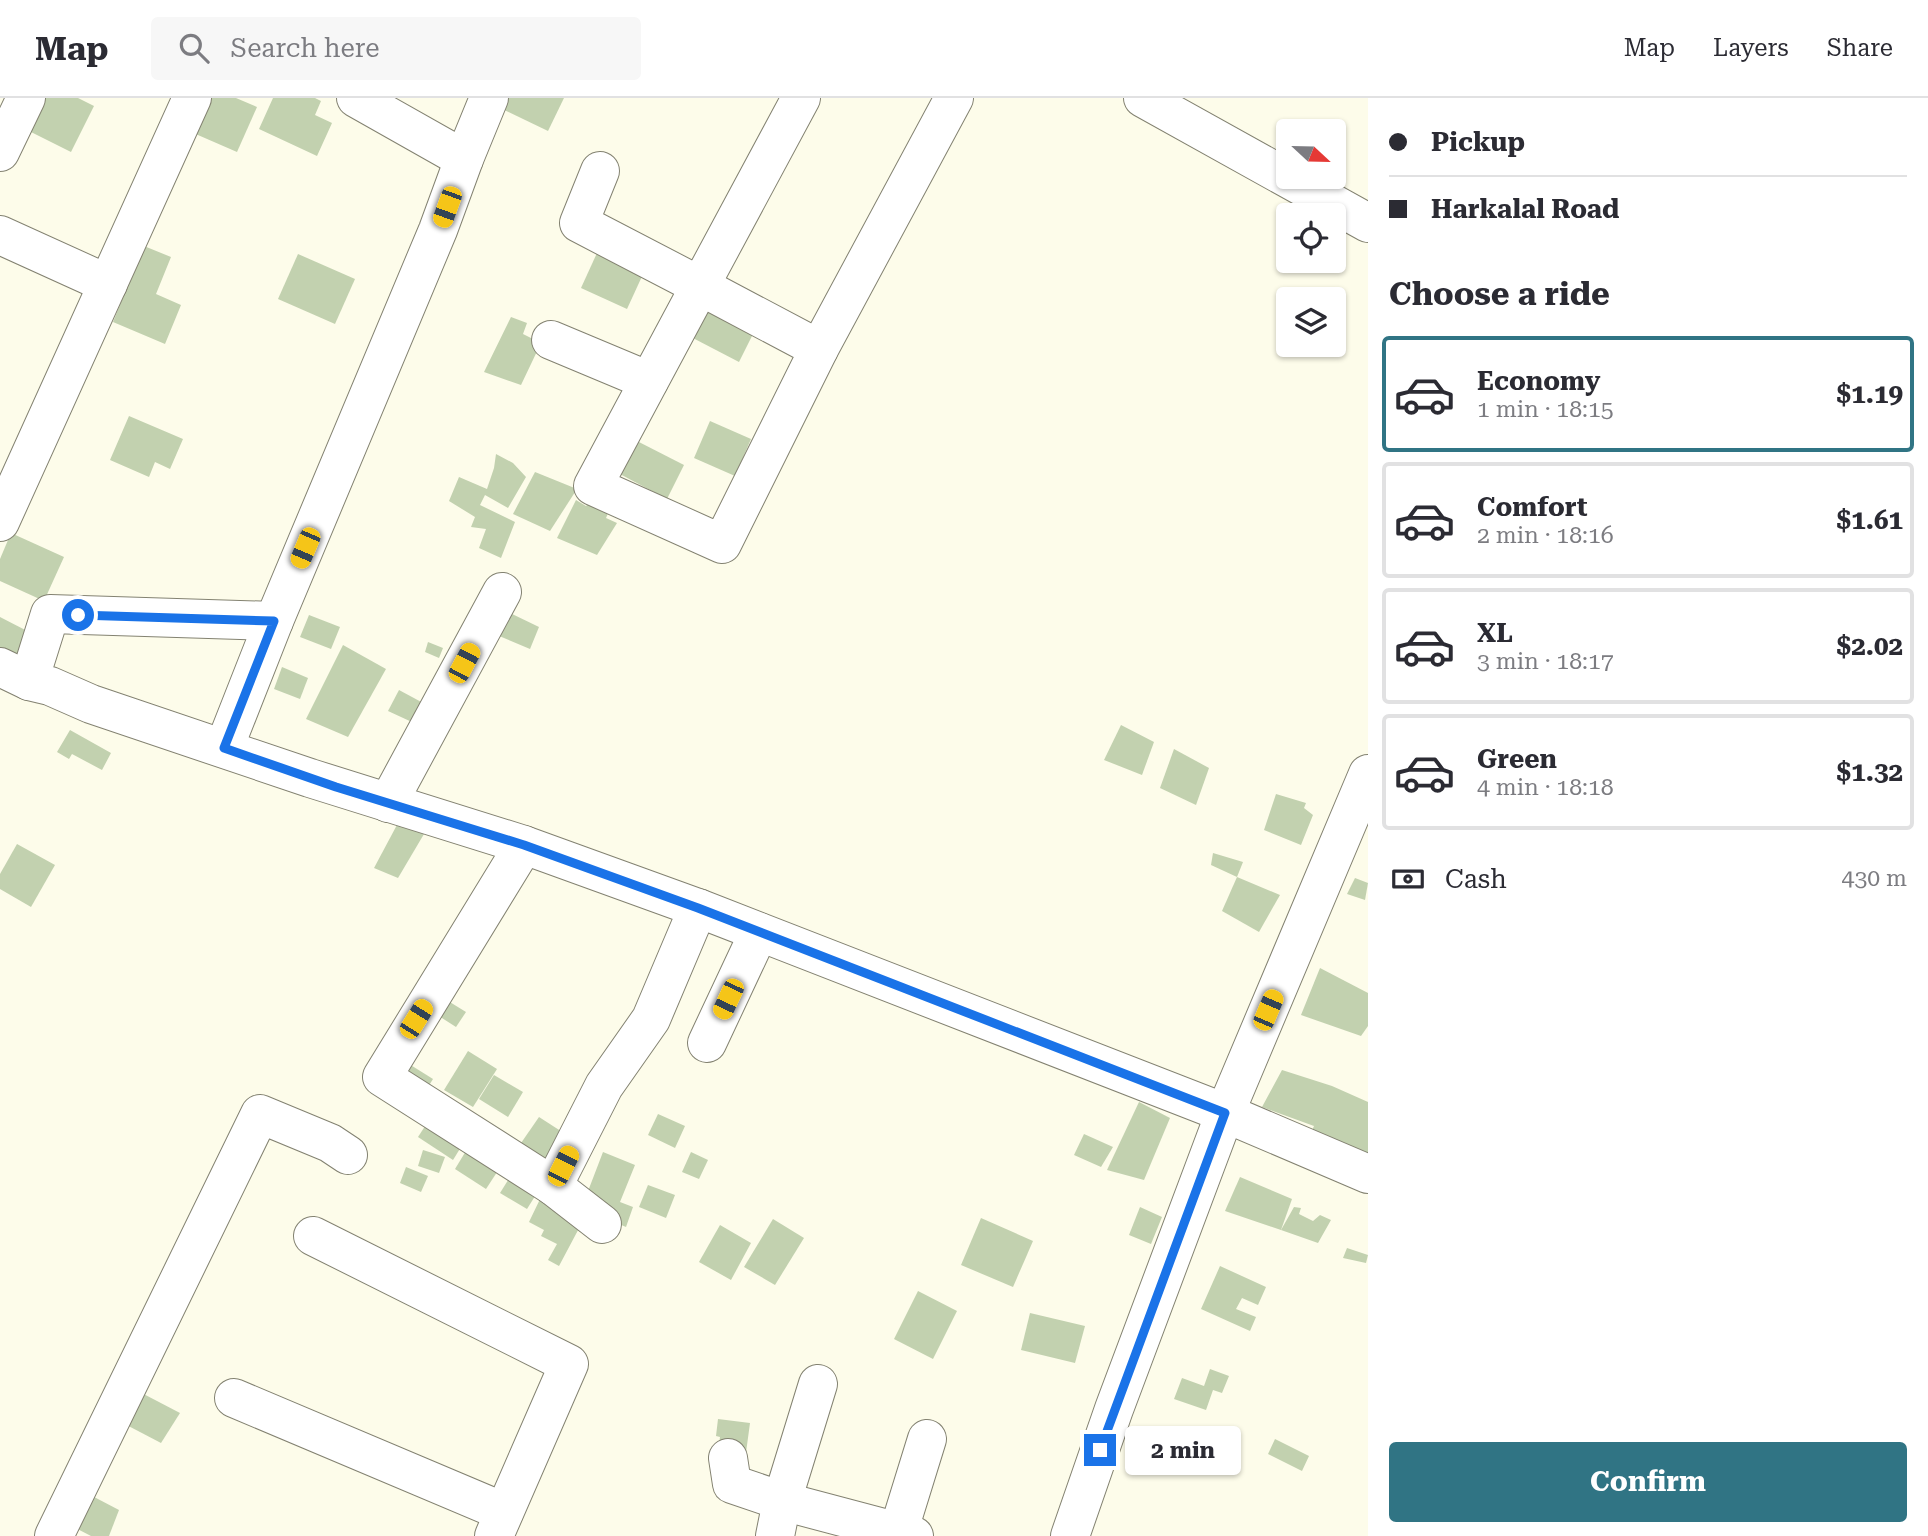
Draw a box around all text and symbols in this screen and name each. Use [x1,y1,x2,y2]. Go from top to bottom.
search box [151,17,641,80]
text: Map [35,29,109,68]
icon: search [175,29,213,67]
text: Search here [231,33,380,63]
text: Map [1624,34,1675,62]
text: Layers [1713,34,1789,62]
text: Share [1827,34,1893,62]
north arrow [1276,119,1346,189]
map controls [1276,119,1346,357]
text: Pickup [1431,127,1525,157]
car [430,184,465,230]
text: Harkalal Road [1431,194,1619,224]
button: locate [1276,203,1346,273]
text: Choose a ride [1389,275,1610,313]
button: layers [1276,287,1346,357]
icon: car [1393,363,1456,426]
text: Economy [1477,366,1600,396]
text: $1.19 [1837,379,1903,409]
text: 1 min · 18:15 [1477,396,1614,423]
icon: car [1393,489,1456,552]
text: Comfort [1477,492,1587,522]
text: $1.61 [1837,505,1903,535]
text: 2 min · 18:16 [1477,522,1614,549]
car [288,525,323,571]
route start [62,599,94,631]
icon: car [1393,615,1456,678]
text: XL [1477,618,1513,648]
text: $2.02 [1837,631,1903,661]
car [445,640,484,686]
text: 3 min · 18:17 [1477,648,1614,675]
icon: car [1393,741,1456,804]
text: Green [1477,744,1557,774]
text: $1.32 [1837,757,1903,787]
text: 4 min · 18:18 [1477,774,1614,801]
icon: cash [1389,860,1427,898]
text: Cash [1445,864,1507,894]
text: 430 m [1842,865,1907,892]
car [710,976,747,1022]
car [1251,987,1286,1033]
car [396,996,437,1042]
car [545,1143,582,1189]
callout: 2 min [1124,1426,1240,1474]
route end [1084,1434,1116,1466]
text: 2 min [1151,1437,1215,1464]
button: Confirm [1389,1442,1907,1522]

